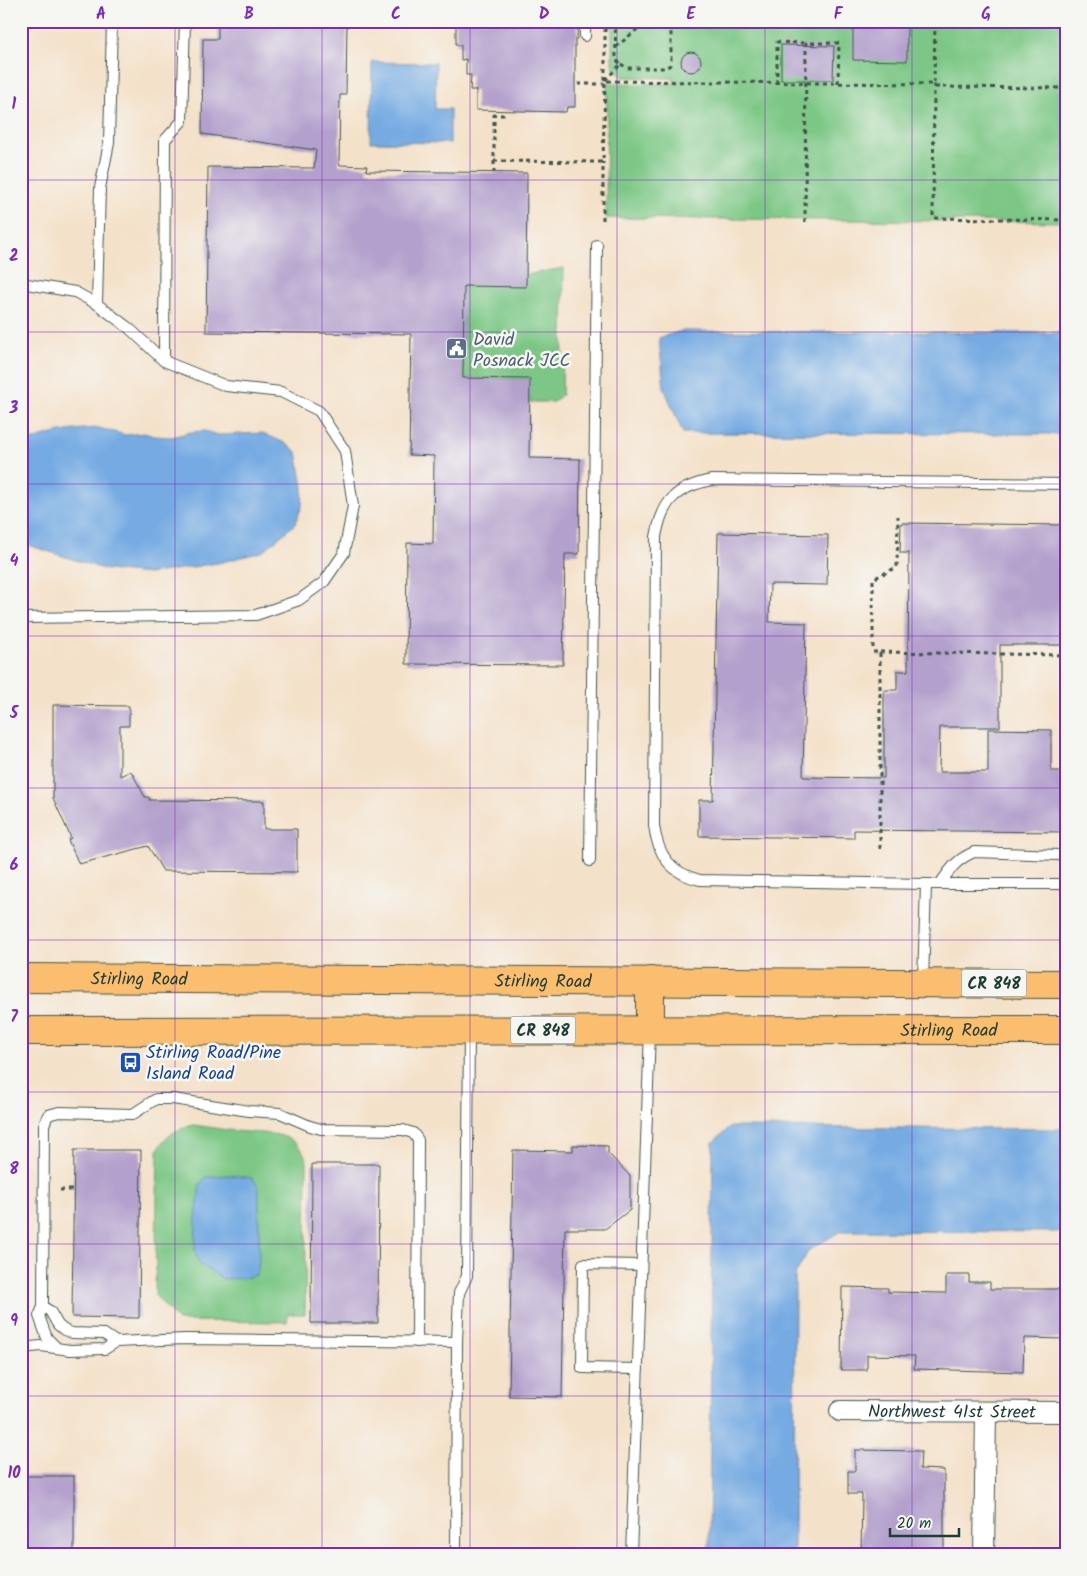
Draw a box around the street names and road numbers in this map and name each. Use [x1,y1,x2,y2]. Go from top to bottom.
street label: Stirling Road [90,965,189,995]
street label: Stirling Road [494,968,593,997]
road number: CR 848 [962,970,1026,996]
road number: CR 848 [510,1016,576,1044]
street label: Stirling Road [900,1017,999,1046]
street label: Northwest 41st Street [868,1398,1037,1428]

